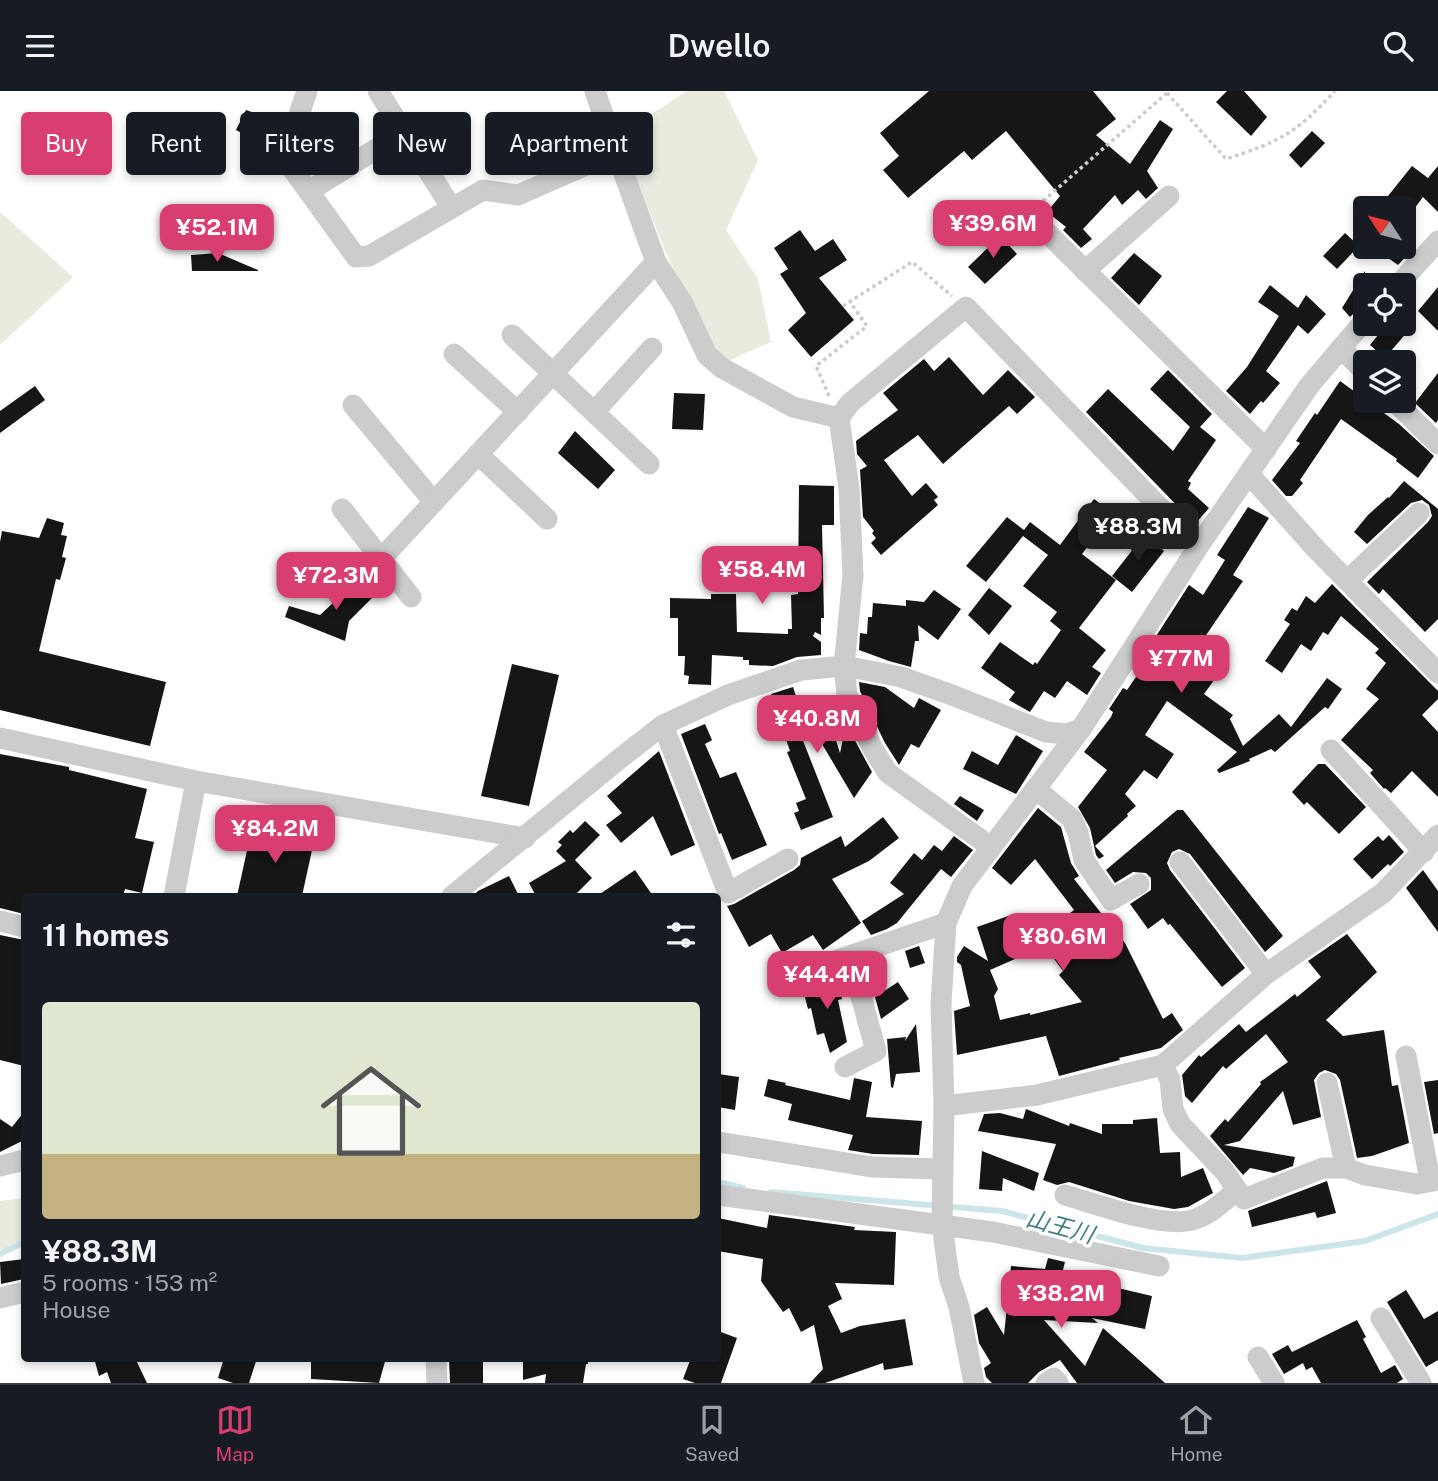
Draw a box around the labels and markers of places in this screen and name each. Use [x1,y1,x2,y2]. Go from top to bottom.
pin: ¥39.6M [936,201,1050,260]
pin: ¥52.1M [160,205,274,264]
pin: ¥88.3M [1081,503,1195,563]
pin: ¥58.4M [705,547,819,606]
pin: ¥72.3M [279,553,393,612]
pin: ¥77M [1140,635,1222,695]
pin: ¥40.8M [760,695,874,755]
pin: ¥84.2M [218,805,332,865]
pin: ¥80.6M [1006,913,1120,973]
pin: ¥44.4M [770,951,884,1011]
pin: ¥38.2M [1004,1271,1118,1330]

